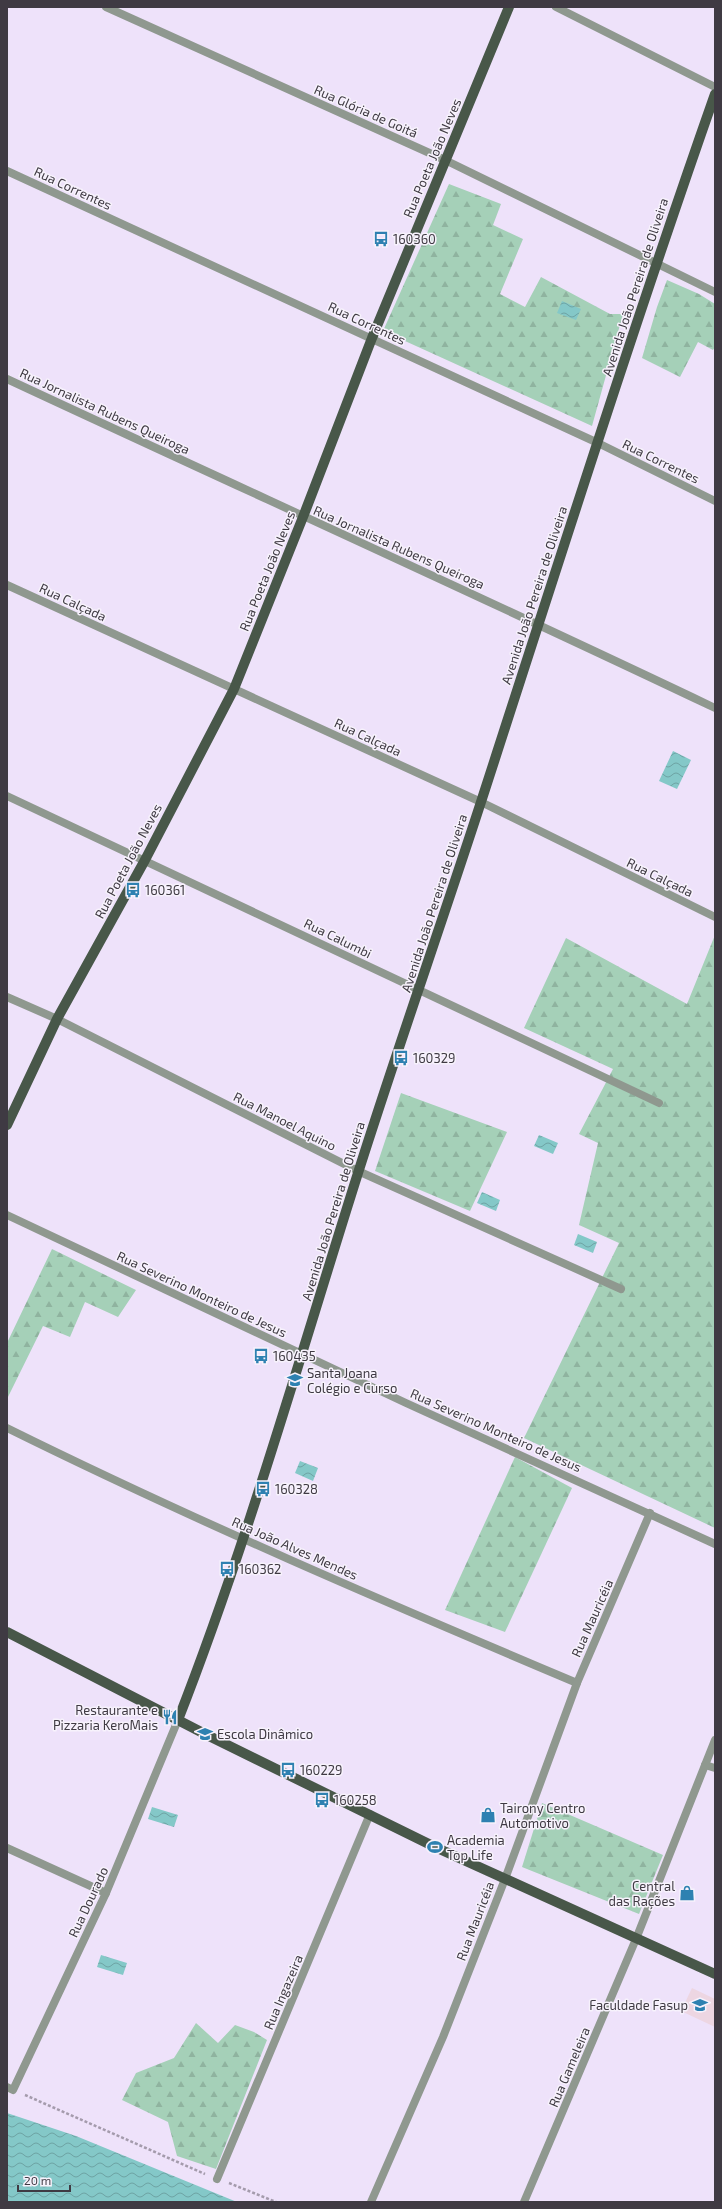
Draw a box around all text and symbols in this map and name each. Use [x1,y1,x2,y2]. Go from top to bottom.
street label: Rua Glória de Goitá [312,81,420,141]
street label: Rua Poeta João Neves [400,96,464,220]
street label: Rua Correntes [32,163,114,213]
street label: Avenida João Pereira de Oliveira [599,196,671,378]
bus stop icon: 160360 [372,230,390,248]
place label: 160360 [393,231,436,247]
street label: Rua Correntes [326,298,408,348]
street label: Rua Jornalista Rubens Queiroga [18,365,192,457]
street label: Rua Correntes [620,435,702,487]
street label: Rua Jornalista Rubens Queiroga [311,502,487,592]
street label: Avenida João Pereira de Oliveira [498,504,570,686]
street label: Rua Poeta João Neves [236,509,298,633]
street label: Rua Calçada [37,580,109,625]
street label: Rua Calçada [332,715,404,760]
street label: Rua Poeta João Neves [91,801,165,921]
street label: Avenida João Pereira de Oliveira [398,812,470,994]
street label: Rua Calçada [624,854,696,901]
bus stop icon: 160361 [124,881,142,899]
place label: 160361 [145,882,185,898]
street label: Rua Calumbi [302,915,374,961]
bus stop icon: 160329 [392,1049,410,1067]
place label: 160329 [413,1050,455,1066]
street label: Rua Manoel Aquino [231,1088,339,1154]
street label: Avenida João Pereira de Oliveira [298,1120,368,1302]
street label: Rua Severino Monteiro de Jesus [114,1248,290,1340]
bus stop icon: 160435 [252,1347,270,1365]
place label: 160435 [273,1348,316,1364]
place label: Santa Joana Colégio e Curso [307,1365,397,1396]
school or university icon: Santa Joana Colégio e Curso [286,1371,304,1389]
street label: Rua Severino Monteiro de Jesus [408,1385,584,1475]
bus stop icon: 160328 [254,1480,272,1498]
place label: 160328 [275,1481,318,1497]
street label: Rua João Alves Mendes [230,1513,360,1583]
bus stop icon: 160362 [218,1560,236,1578]
place label: 160362 [239,1561,281,1577]
street label: Rua Mauricéia [568,1577,616,1659]
place label: Restaurante e Pizzaria KeroMais [53,1702,158,1733]
restaurant icon: Restaurante e Pizzaria KeroMais [161,1708,179,1726]
school or university icon: Escola Dinâmico [196,1725,214,1743]
place label: Escola Dinâmico [217,1726,313,1742]
bus stop icon: 160229 [279,1761,297,1779]
place label: 160229 [300,1762,343,1778]
bus stop icon: 160258 [313,1791,331,1809]
place label: 160258 [334,1792,377,1808]
place label: Tairony Centro Automotivo [500,1800,586,1831]
shop icon: Tairony Centro Automotivo [479,1806,497,1824]
place label: Academia Top Life [447,1832,505,1863]
sports icon: Academia Top Life [426,1838,444,1856]
street label: Rua Dourado [65,1864,111,1940]
place label: Central das Rações [609,1878,675,1910]
street label: Rua Mauricéia [453,1879,497,1963]
shop icon: Central das Rações [678,1884,696,1902]
street label: Rua Ingazeira [260,1952,306,2032]
school or university icon: Faculdade Fasup [691,1996,709,2014]
place label: Faculdade Fasup [589,1997,688,2013]
street label: Rua Gameleira [545,2024,593,2110]
scale bar [18,2167,70,2193]
text: 20 m [24,2173,51,2187]

